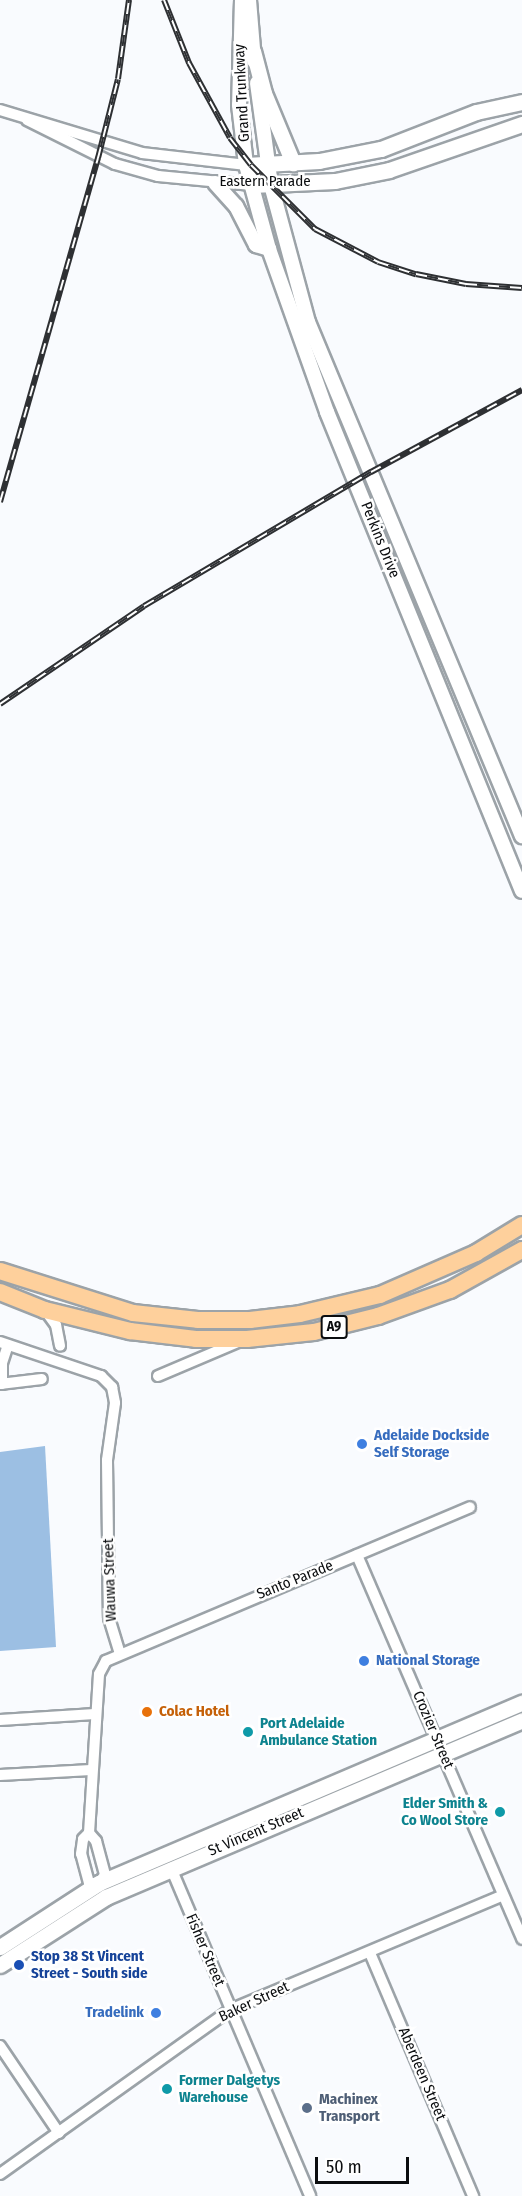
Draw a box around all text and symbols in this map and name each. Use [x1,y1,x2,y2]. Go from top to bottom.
street label: Grand Trunkway [230,44,254,142]
street label: Eastern Parade [219,173,311,191]
street label: Perkins Drive [357,499,403,581]
road number: A9 [320,1316,348,1338]
place label: Adelaide Dockside Self Storage [374,1426,489,1461]
marker: Adelaide Dockside Self Storage [355,1437,369,1451]
street label: Wauwa Street [100,1538,120,1622]
street label: Santo Parade [254,1557,336,1603]
place label: National Storage [376,1652,480,1670]
marker: National Storage [357,1654,371,1668]
street label: Crozier Street [409,1688,457,1772]
place label: Colac Hotel [159,1703,229,1721]
marker: Colac Hotel [140,1705,154,1719]
place label: Port Adelaide Ambulance Station [260,1714,377,1749]
marker: Port Adelaide Ambulance Station [241,1725,255,1739]
place label: Elder Smith & Co Wool Store [401,1794,488,1829]
street label: St Vincent Street [206,1804,306,1860]
marker: Elder Smith & Co Wool Store [493,1805,507,1819]
street label: Fisher Street [182,1911,228,1989]
place label: Stop 38 St Vincent Street - South side [31,1947,148,1982]
marker: Stop 38 St Vincent Street - South side [12,1958,26,1972]
street label: Baker Street [216,1978,292,2026]
place label: Tradelink [85,2004,144,2022]
marker: Tradelink [149,2006,163,2020]
street label: Aberdeen Street [394,2025,450,2123]
place label: Former Dalgetys Warehouse [179,2071,280,2106]
marker: Former Dalgetys Warehouse [160,2082,174,2096]
place label: Machinex Transport [319,2090,380,2125]
marker: Machinex Transport [300,2101,314,2115]
scale bar [318,2145,412,2183]
text: 50 m [326,2156,362,2178]

